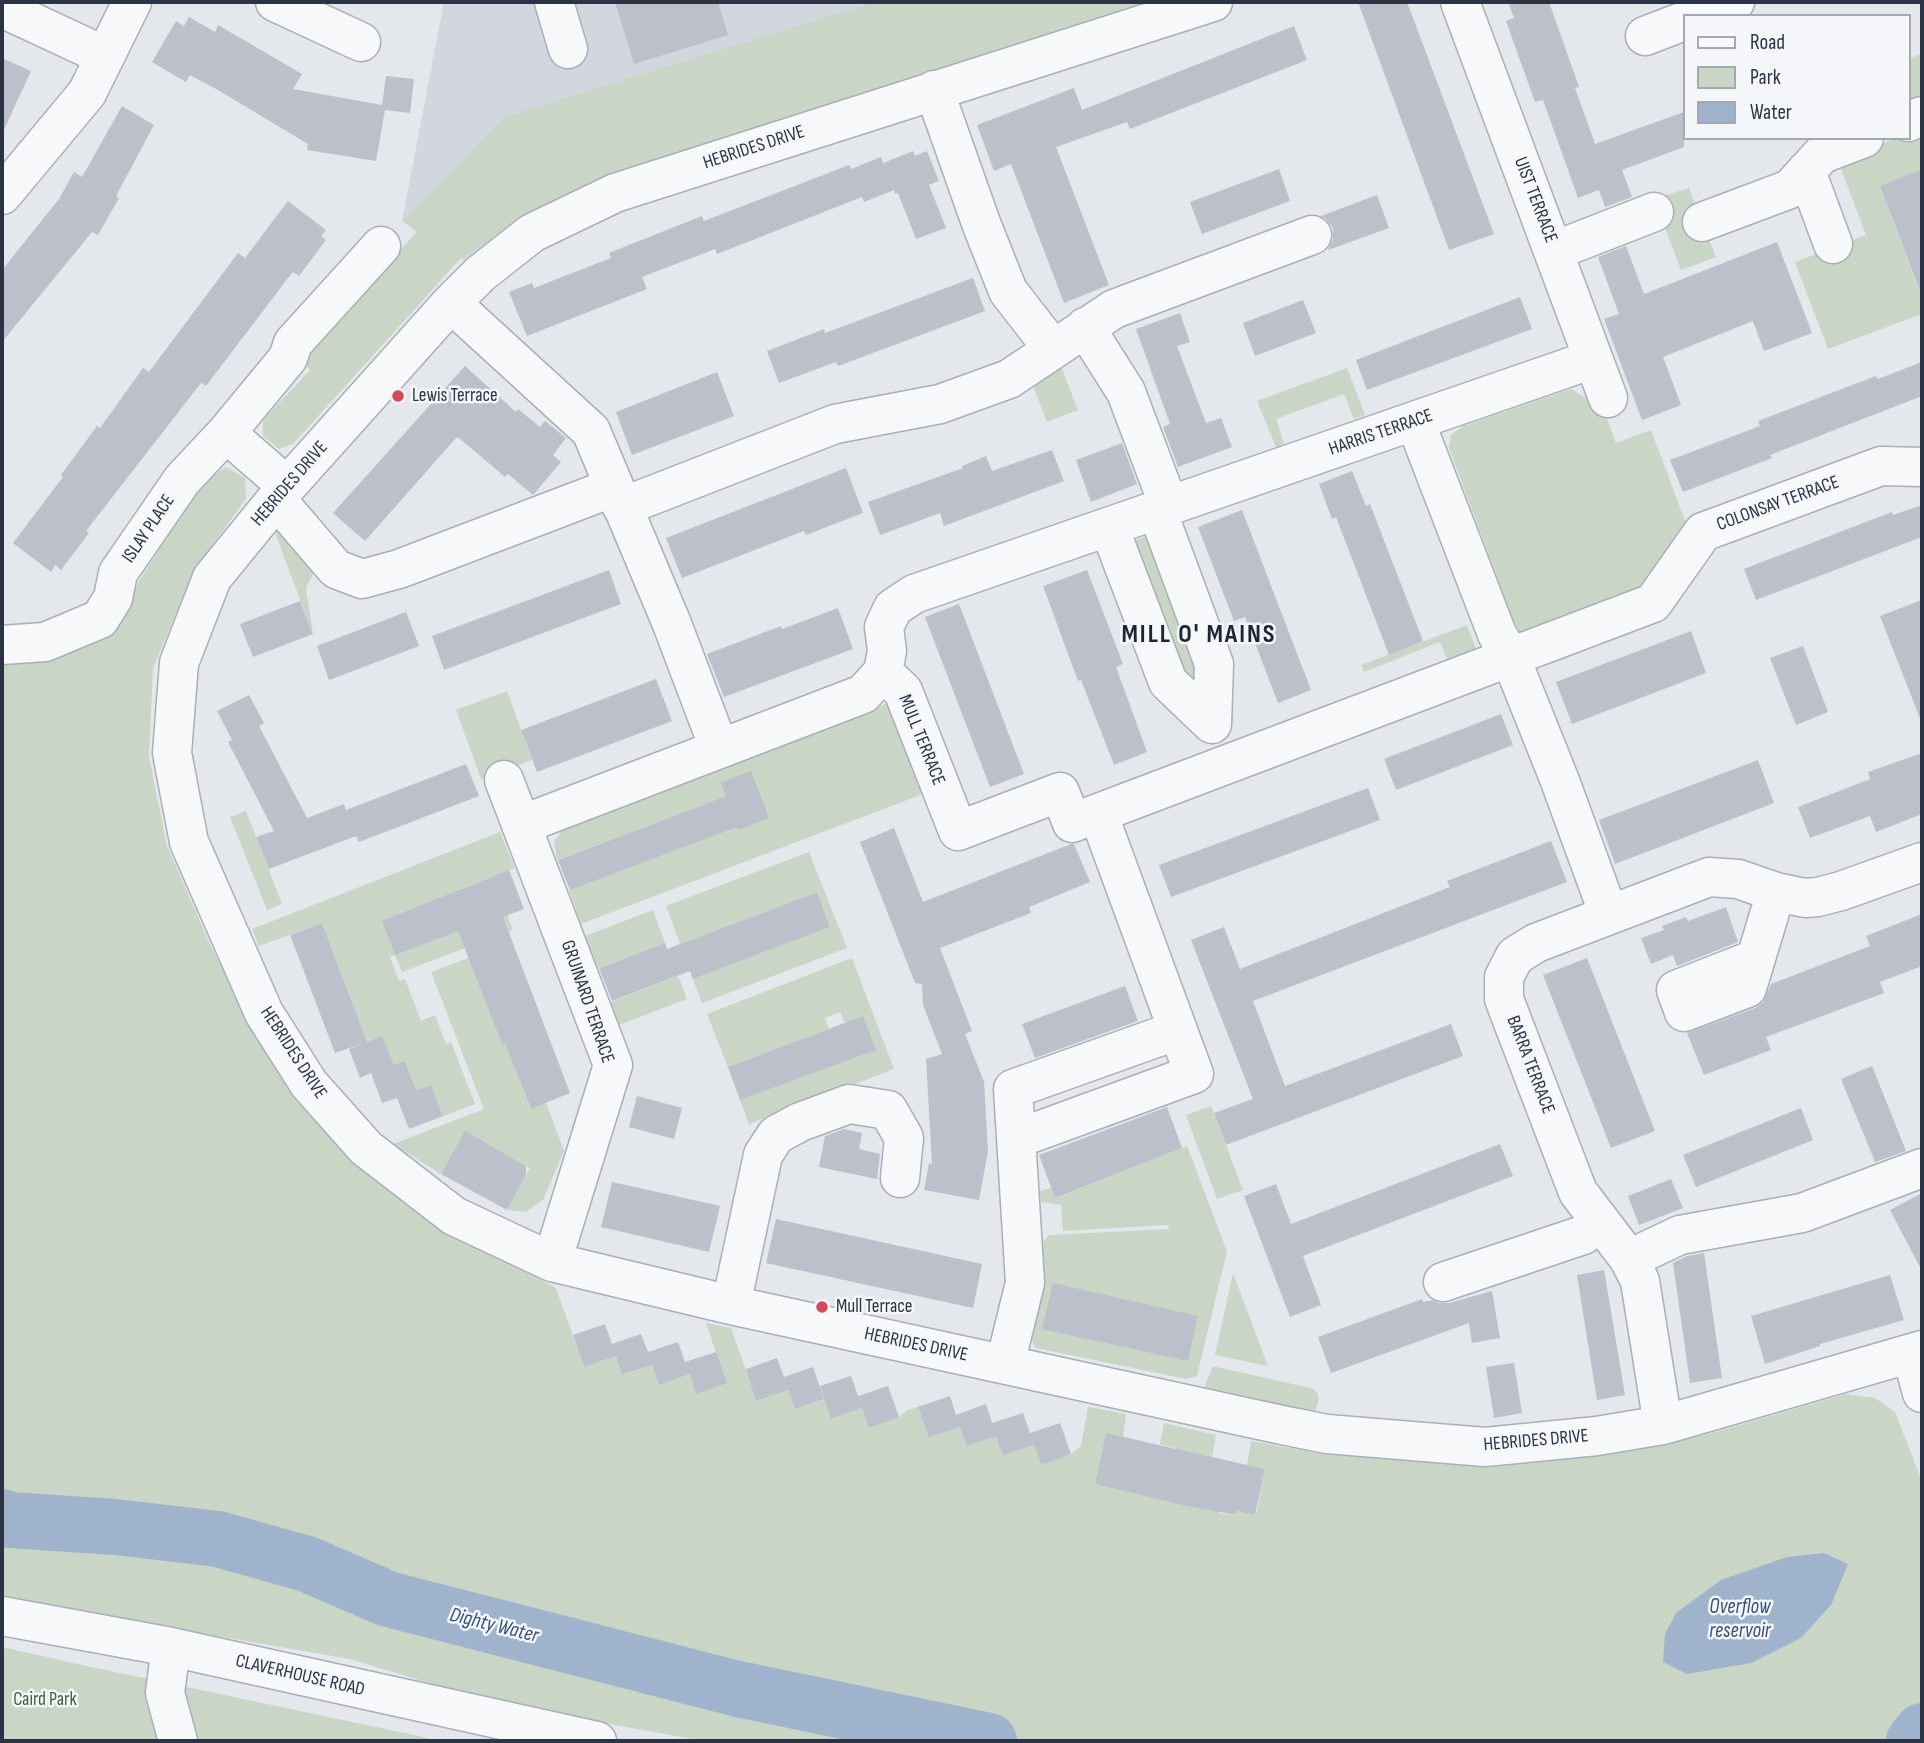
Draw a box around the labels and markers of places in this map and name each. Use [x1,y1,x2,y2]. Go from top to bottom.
place label: Lewis Terrace [412,385,498,407]
marker: Lewis Terrace [390,388,406,404]
place label: Mull Terrace [836,1296,912,1318]
marker: Mull Terrace [814,1299,830,1315]

